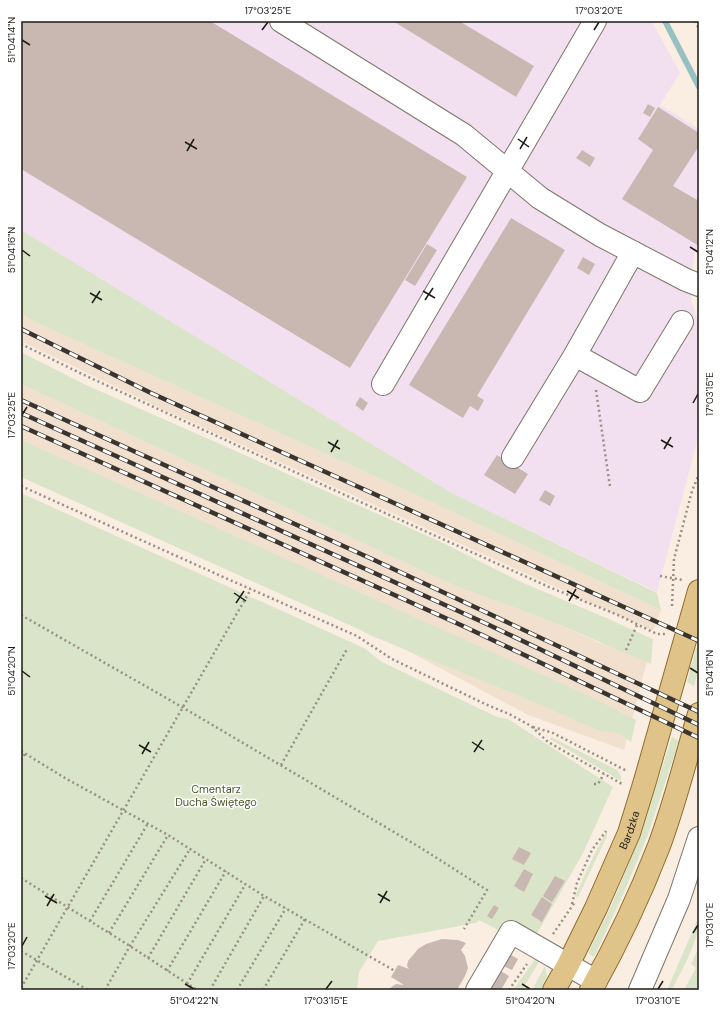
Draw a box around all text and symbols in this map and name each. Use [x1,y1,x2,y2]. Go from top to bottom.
text: 17°03'25"E [245,4,292,17]
text: 17°03'20"E [575,4,623,17]
text: 51°04'14"N [5,17,18,63]
text: 51°04'16"N [5,227,18,273]
text: 51°04'12"N [703,229,716,275]
text: 17°03'15"E [703,372,716,416]
text: 17°03'25"E [5,391,18,438]
text: 51°04'20"N [5,646,18,696]
text: 51°04'16"N [703,650,716,696]
park label: Cmentarz Ducha Świętego [175,782,257,809]
street label: Bardzka [616,809,642,851]
text: 17°03'10"E [703,902,716,947]
text: 17°03'20"E [5,922,18,970]
text: 51°04'22"N [170,994,218,1007]
text: 17°03'15"E [304,994,348,1007]
text: 51°04'20"N [505,994,555,1007]
text: 17°03'10"E [636,994,681,1007]

